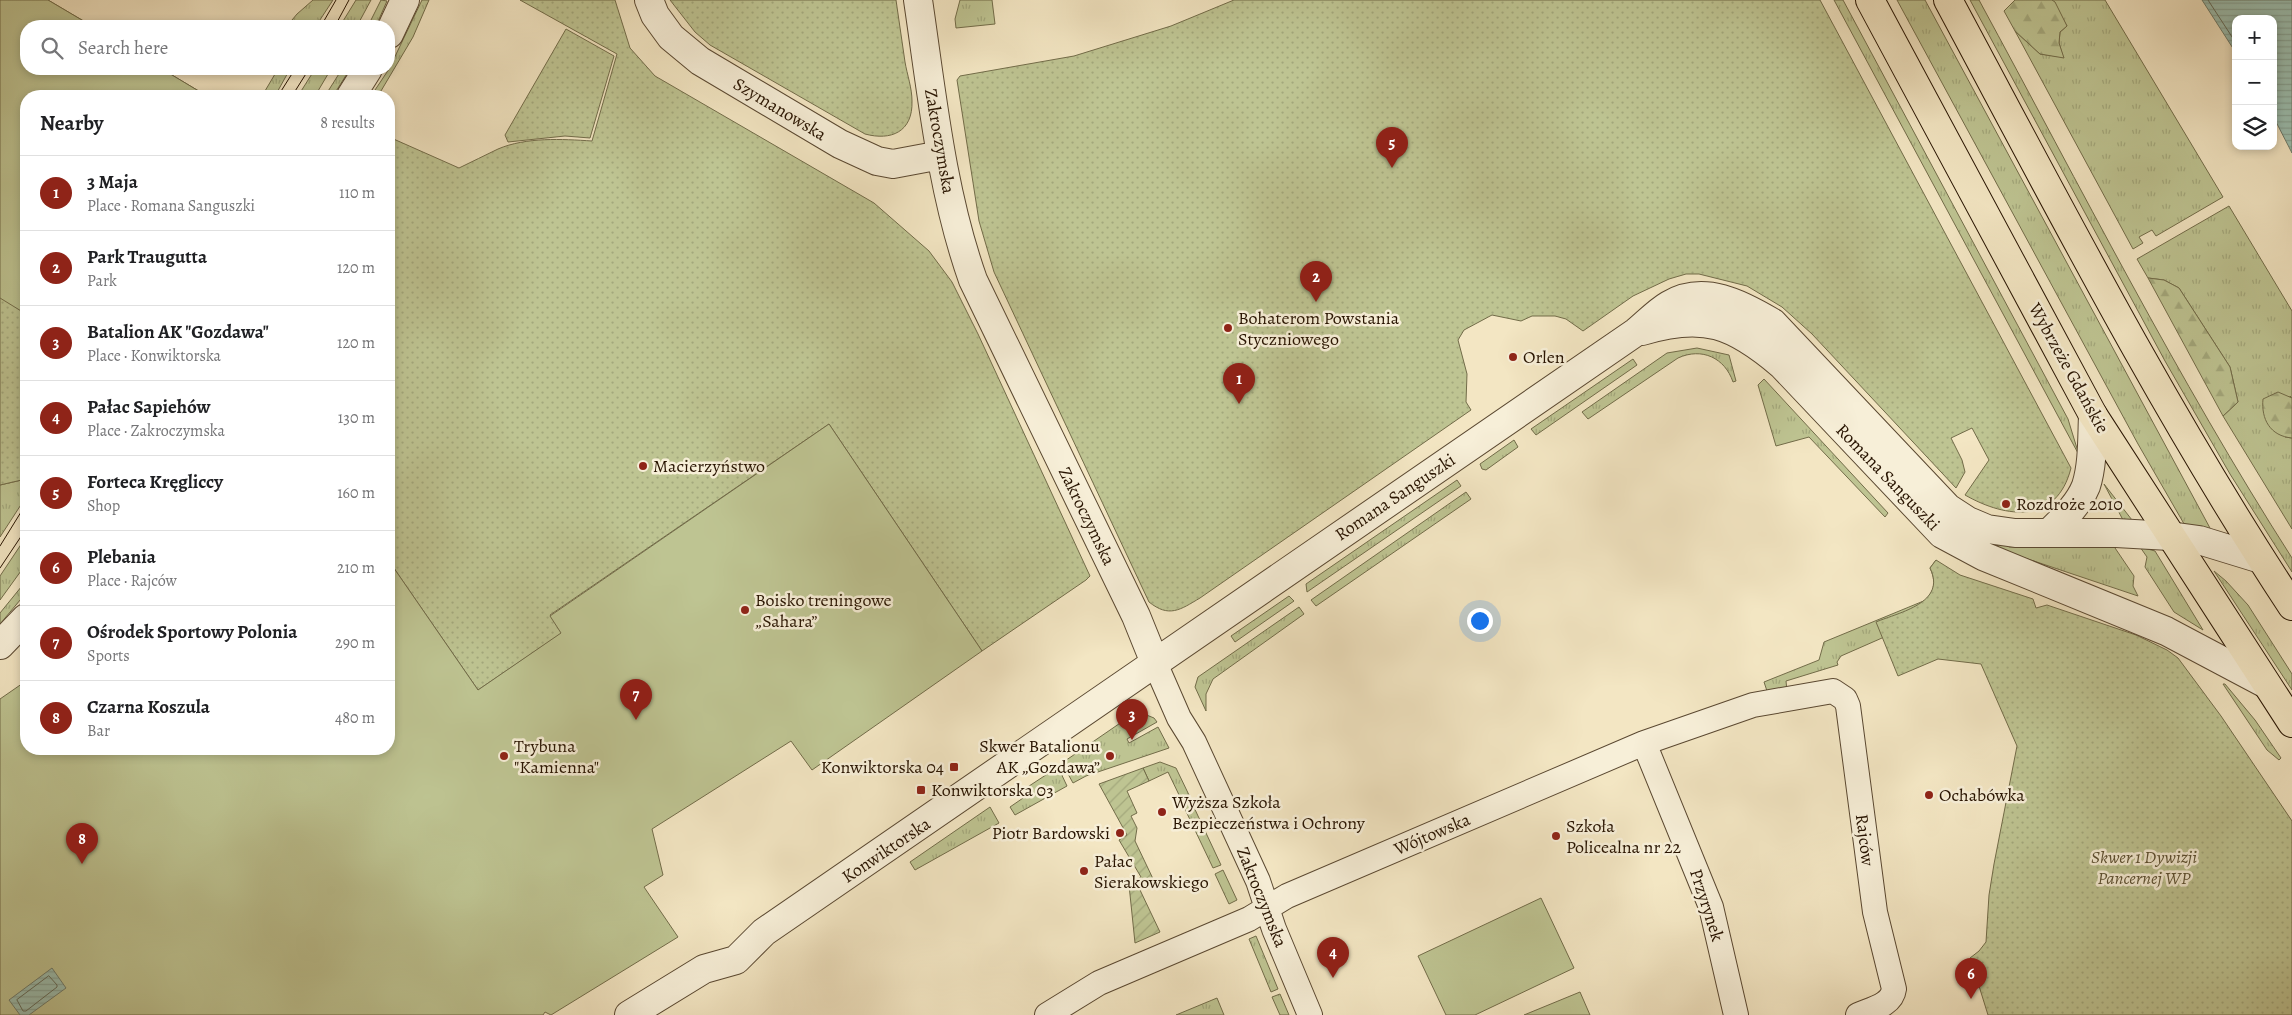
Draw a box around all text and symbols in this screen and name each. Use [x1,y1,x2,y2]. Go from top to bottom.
map controls [2232,15,2277,150]
button: + [2232,15,2277,60]
search box [20,20,395,75]
icon: search [38,34,66,62]
text: Search here [78,35,168,61]
button: − [2232,60,2277,105]
street label: Szymanowska [729,72,832,147]
street label: Zakroczymska [919,87,961,196]
button: layers [2232,105,2277,150]
text: Nearby [40,109,103,137]
text: 8 results [320,112,375,134]
pin: 5 [1376,127,1408,168]
text: 3 Maja [87,169,138,195]
text: 1 [53,182,59,204]
text: 110 m [339,182,375,204]
text: Place · Romana Sanguszki [87,195,255,217]
text: Park Traugutta [87,244,207,270]
text: 2 [52,257,60,279]
text: 120 m [337,257,375,279]
pin: 2 [1300,261,1332,302]
text: Park [87,270,117,292]
street label: Wybrzeże Gdańskie [2023,298,2115,438]
place label: Bohaterom Powstania Styczniowego [1238,306,1400,351]
text: Batalion AK "Gozdawa" [87,319,269,345]
marker: Bohaterom Powstania Styczniowego [1222,322,1234,334]
text: 3 [53,332,59,354]
text: 120 m [337,332,375,354]
text: Place · Konwiktorska [87,345,221,367]
place label: Orlen [1523,345,1565,369]
marker: Orlen [1507,351,1519,363]
pin: 1 [1223,363,1255,404]
text: Pałac Sapiehów [87,394,210,420]
text: 4 [52,407,60,429]
text: 130 m [338,407,375,429]
street label: Romana Sanguszki [1831,418,1945,536]
text: Place · Zakroczymska [87,420,225,442]
street label: Romana Sanguszki [1330,448,1460,546]
place label: Macierzyństwo [653,454,765,478]
marker: Macierzyństwo [637,460,649,472]
street label: Zakroczymska [1053,463,1121,570]
text: Forteca Kręgliccy [87,469,223,495]
text: 5 [53,482,59,504]
text: 160 m [337,482,375,504]
place label: Rozdroże 2010 [2016,492,2123,516]
text: Shop [87,495,120,517]
marker: Rozdroże 2010 [2000,498,2012,510]
text: Plebania [87,544,156,570]
text: 6 [52,557,60,579]
text: 210 m [337,557,375,579]
text: Place · Rajców [87,570,177,592]
place label: Boisko treningowe „Sahara” [755,588,892,633]
marker: Boisko treningowe „Sahara” [739,604,751,616]
your location [1467,608,1493,634]
text: Ośrodek Sportowy Polonia [87,619,297,645]
text: 7 [53,632,59,654]
text: 290 m [335,632,375,654]
text: Sports [87,645,130,667]
pin: 7 [620,679,652,720]
text: Czarna Koszula [87,694,210,720]
pin: 3 [1116,699,1148,740]
text: 8 [52,707,60,729]
text: 480 m [335,707,375,729]
text: Bar [87,720,110,742]
place label: Trybuna "Kamienna" [514,734,599,779]
place label: Skwer Batalionu AK „Gozdawa” [979,734,1100,779]
marker: Trybuna "Kamienna" [498,750,510,762]
marker: Skwer Batalionu AK „Gozdawa” [1104,750,1116,762]
place label: Konwiktorska 04 [821,755,944,779]
marker: Konwiktorska 04 [948,761,960,773]
place label: Konwiktorska 03 [931,778,1054,802]
place label: Ochabówka [1939,783,2025,807]
marker: Konwiktorska 03 [915,784,927,796]
marker: Ochabówka [1923,789,1935,801]
place label: Wyższa Szkoła Bezpieczeństwa i Ochrony [1171,790,1366,835]
marker: Wyższa Szkoła Bezpieczeństwa i Ochrony [1156,806,1168,818]
street label: Wójtowska [1389,807,1474,861]
street label: Konwiktorska [837,811,935,888]
street label: Rajców [1850,813,1880,868]
place label: Szkoła Policealna nr 22 [1566,814,1681,859]
place label: Piotr Bardowski [992,821,1110,845]
pin: 8 [66,823,98,864]
marker: Piotr Bardowski [1114,827,1126,839]
marker: Szkoła Policealna nr 22 [1550,830,1562,842]
street label: Zakroczymska [1231,843,1293,951]
park label: Skwer 1 Dywizji Pancernej WP [2091,845,2197,890]
place label: Pałac Sierakowskiego [1094,849,1209,894]
marker: Pałac Sierakowskiego [1078,865,1090,877]
street label: Przyrynek [1684,866,1730,944]
pin: 4 [1317,937,1349,978]
pin: 6 [1955,958,1987,999]

